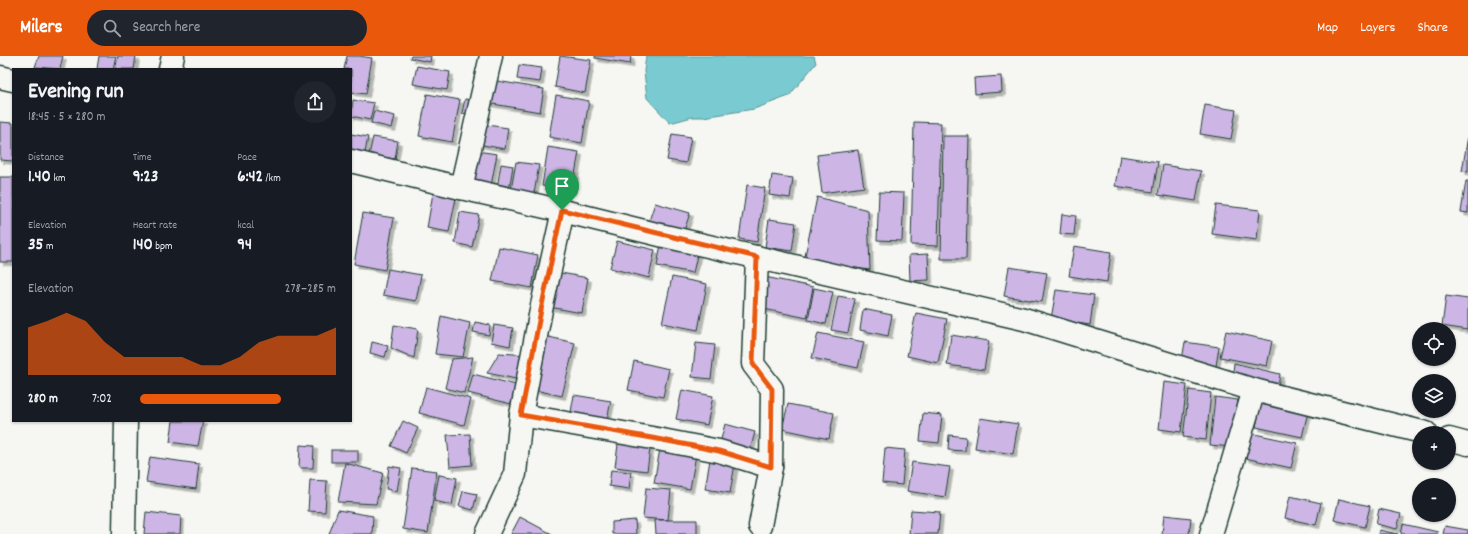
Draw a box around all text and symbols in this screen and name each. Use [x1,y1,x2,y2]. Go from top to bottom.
search box [87,10,367,46]
text: Milers [20,15,63,42]
icon: search [101,17,123,39]
text: Search here [133,17,200,39]
text: Map [1317,18,1338,38]
text: Layers [1360,18,1395,38]
text: Share [1417,18,1448,38]
text: Evening run [28,77,124,108]
button: share [294,81,336,123]
text: 18:45 · 5 × 280 m [28,108,106,127]
text: Distance [28,150,64,166]
text: Time [133,150,151,166]
text: Pace [237,150,257,166]
text: 1.40 [28,166,51,190]
text: 9:23 [133,166,158,190]
text: 6:42 [237,166,263,190]
pin [545,169,579,210]
text: km [51,171,65,187]
text: /km [263,171,281,187]
icon: arrive [551,175,573,197]
text: Elevation [28,218,66,234]
text: Heart rate [133,218,177,234]
text: kcal [237,218,254,234]
text: 35 [28,234,43,258]
text: 140 [133,234,153,258]
text: 94 [237,234,252,258]
text: m [43,239,54,255]
text: bpm [153,239,173,255]
text: Elevation [28,280,73,299]
text: 278–285 m [285,280,336,299]
map controls [1412,322,1456,522]
button: locate [1412,322,1456,366]
button: layers [1412,374,1456,418]
text: 280 m [28,390,58,409]
text: 7:02 [92,390,112,409]
button: + [1412,426,1456,470]
button: − [1412,478,1456,522]

